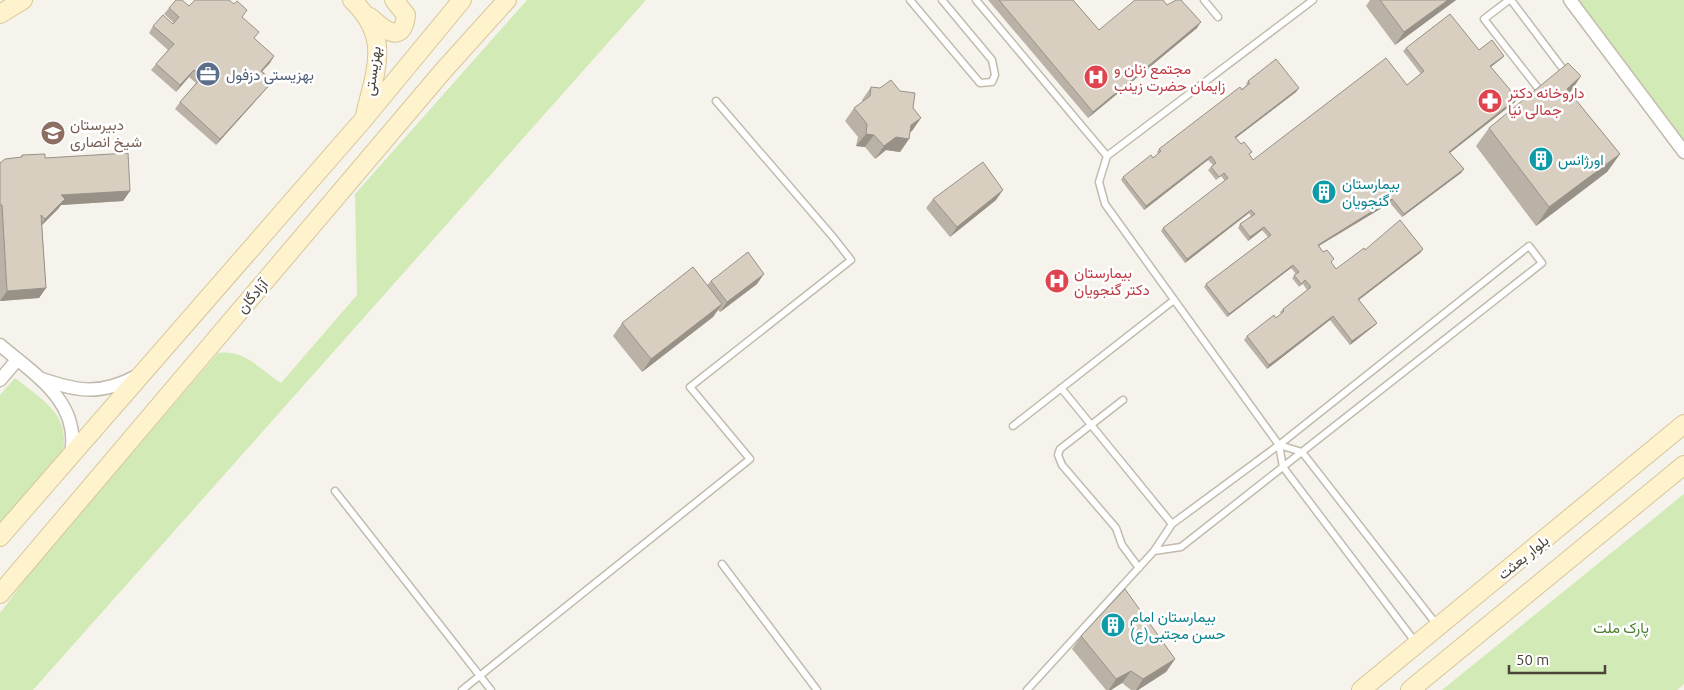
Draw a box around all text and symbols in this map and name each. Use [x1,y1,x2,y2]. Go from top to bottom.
street label: بهزیستی [360,45,386,97]
place label: مجتمع زنان و زایمان حضرت زینب [1114,60,1225,95]
office icon: بهزیستی دزفول [195,61,221,87]
hospital icon: مجتمع زنان و زایمان حضرت زینب [1083,64,1109,90]
place label: بهزیستی دزفول [226,66,314,85]
place label: داروخانه دکتر جمالی نیا [1507,84,1585,120]
pharmacy icon: داروخانه دکتر جمالی نیا [1477,88,1503,114]
place label: دبیرستان شیخ انصاری [70,116,142,153]
school or university icon: دبیرستان شیخ انصاری [40,120,66,146]
building icon: اورژانس [1528,146,1554,172]
place label: اورژانس [1558,151,1604,170]
place label: بیمارستان گنجویان [1342,175,1400,210]
building icon: بیمارستان گنجویان [1311,179,1337,205]
place label: بیمارستان دکتر گنجویان [1074,264,1150,299]
hospital icon: بیمارستان دکتر گنجویان [1044,268,1070,294]
street label: آزادگان [233,275,273,317]
street label: بلوار بعثت [1494,531,1552,583]
place label: بیمارستان امام حسن مجتبی(ع) [1130,608,1226,645]
building icon: بیمارستان امام حسن مجتبی(ع) [1100,612,1126,638]
park label: پارک ملت [1593,619,1649,638]
scale bar [1509,642,1605,674]
text: 50 m [1516,651,1549,668]

